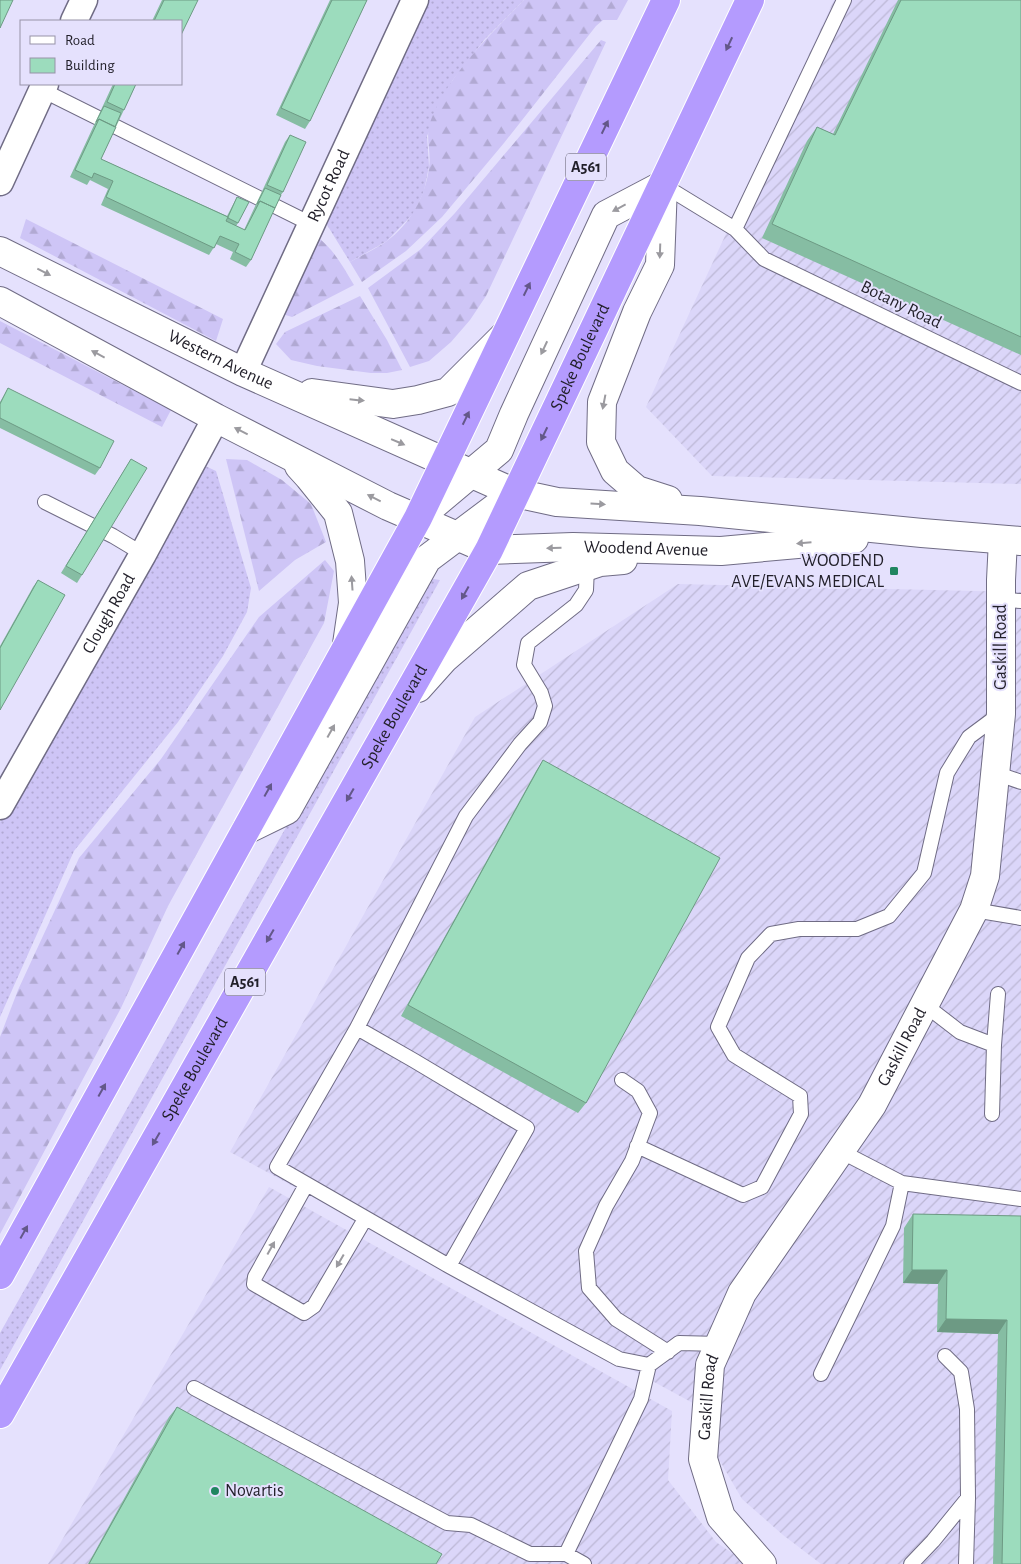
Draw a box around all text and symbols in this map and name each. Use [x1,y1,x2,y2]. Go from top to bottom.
legend [20,20,182,85]
text: Road [65,33,95,48]
one-way arrow [725,37,733,51]
text: Building [65,58,115,73]
one-way arrow [601,120,609,134]
street label: Rycot Road [305,147,353,225]
road number: A561 [566,154,606,180]
one-way arrow [612,204,627,212]
one-way arrow [656,244,664,260]
one-way arrow [36,268,51,277]
street label: Botany Road [858,278,944,332]
one-way arrow [523,282,531,296]
street label: Speke Boulevard [547,301,613,414]
street label: Western Avenue [165,327,276,393]
one-way arrow [540,341,548,356]
one-way arrow [91,350,106,358]
one-way arrow [599,395,607,411]
one-way arrow [349,396,365,404]
one-way arrow [462,411,470,425]
one-way arrow [234,427,249,435]
one-way arrow [540,427,548,442]
one-way arrow [391,439,405,447]
one-way arrow [367,494,381,502]
one-way arrow [590,501,606,509]
street label: Woodend Avenue [583,538,708,560]
one-way arrow [796,540,812,548]
one-way arrow [546,544,562,552]
place label: WOODEND AVE/EVANS MEDICAL [731,552,885,591]
marker: WOODEND AVE/EVANS MEDICAL [888,565,900,577]
street label: Clough Road [79,571,139,657]
one-way arrow [348,574,356,590]
one-way arrow [461,585,469,600]
street label: Gaskill Road [992,604,1010,690]
street label: Speke Boulevard [358,662,431,772]
one-way arrow [327,725,336,738]
one-way arrow [264,783,272,798]
one-way arrow [346,788,355,802]
one-way arrow [266,930,275,943]
one-way arrow [177,940,185,955]
road number: A561 [225,969,265,996]
street label: Gaskill Road [874,1005,930,1089]
street label: Speke Boulevard [159,1014,231,1124]
one-way arrow [98,1083,106,1097]
one-way arrow [152,1131,160,1146]
one-way arrow [19,1225,28,1239]
one-way arrow [267,1241,275,1256]
one-way arrow [336,1254,345,1267]
street label: Gaskill Road [695,1352,723,1441]
place label: Novartis [225,1482,284,1500]
marker: Novartis [209,1485,221,1497]

